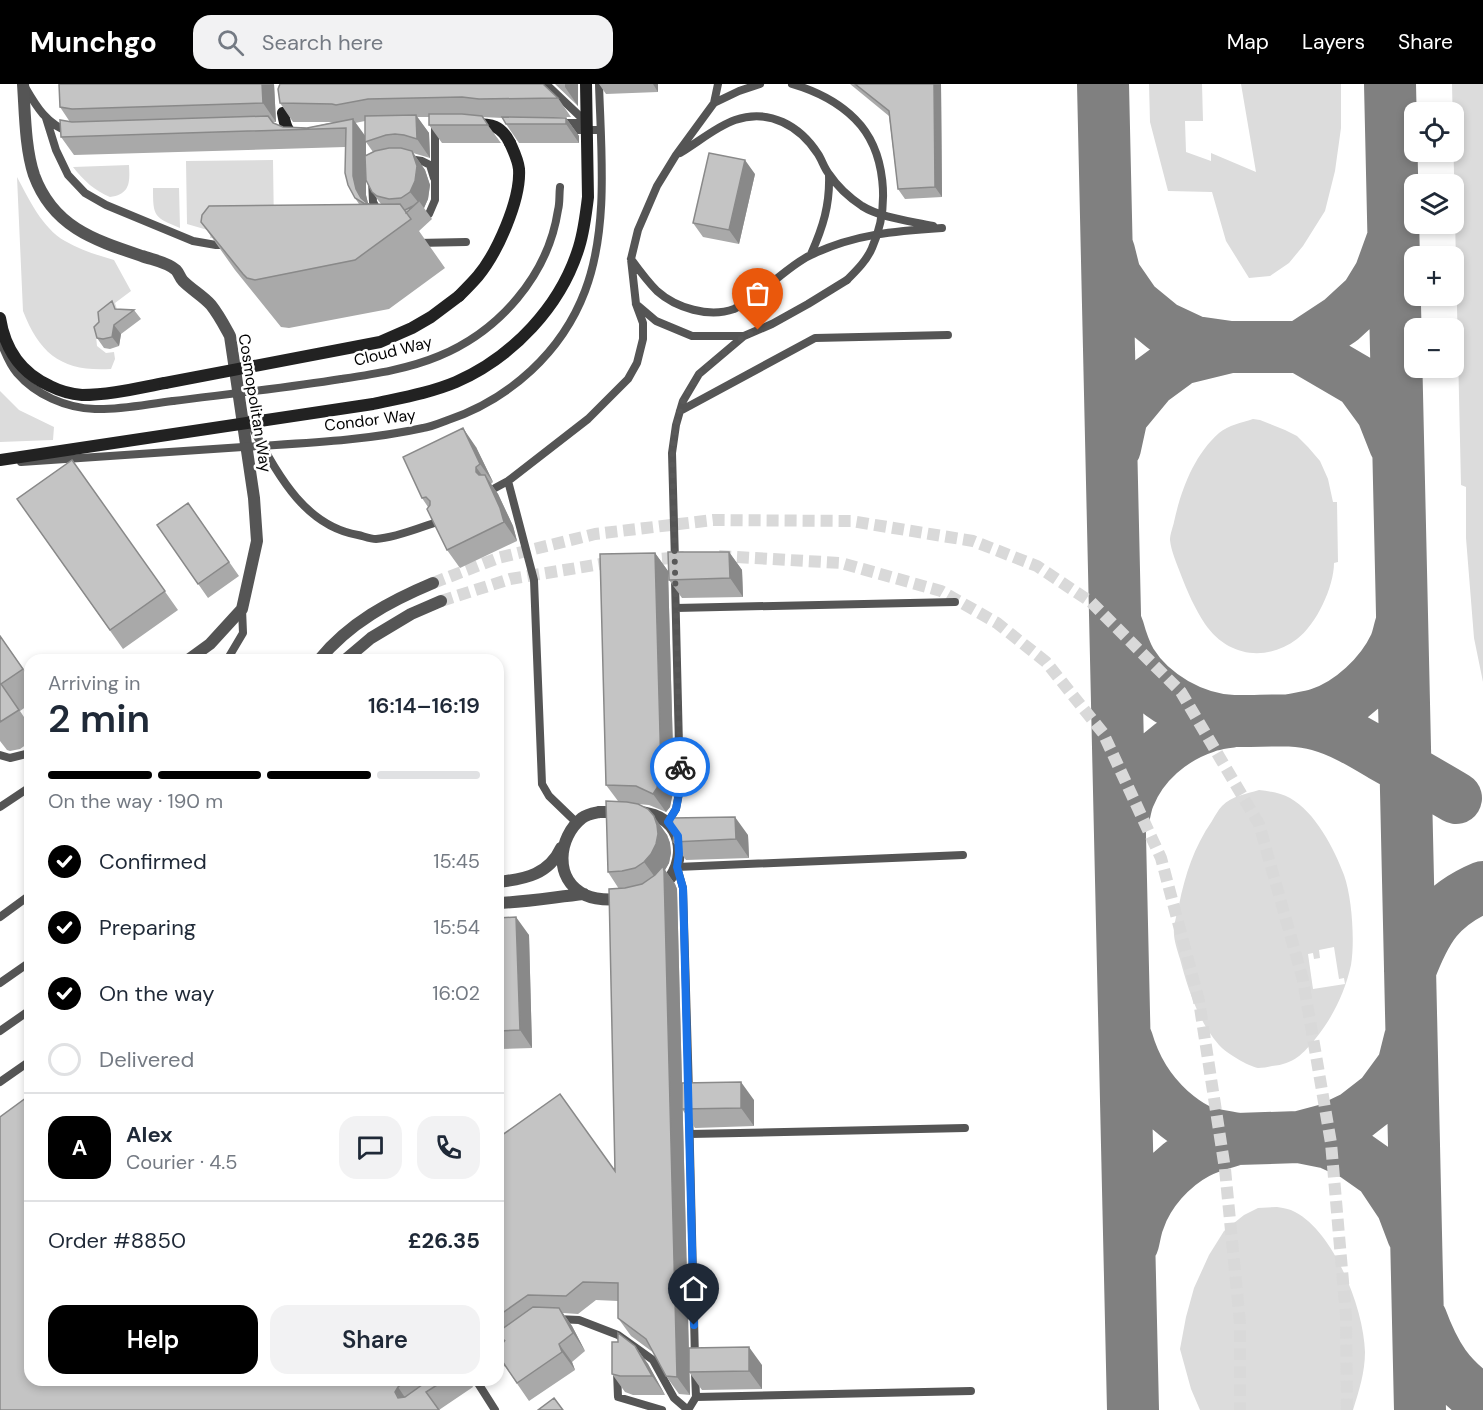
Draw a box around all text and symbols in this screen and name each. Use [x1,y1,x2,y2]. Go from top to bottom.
search box [193,15,613,69]
text: Munchgo [30,24,157,61]
icon: search [214,26,247,59]
text: Search here [262,28,383,57]
text: Map [1227,28,1269,56]
text: Layers [1302,28,1365,56]
text: Share [1398,28,1453,56]
map controls [1404,102,1464,378]
button: locate [1404,102,1464,162]
button: layers [1404,174,1464,234]
button: + [1404,246,1464,306]
pin [732,268,783,330]
icon: bag [741,277,774,310]
button: − [1404,318,1464,378]
street label: Cloud Way [352,331,434,371]
street label: Cosmopolitan Way [234,332,276,474]
street label: Condor Way [323,404,417,436]
text: Arriving in [48,670,140,696]
text: 16:14–16:19 [368,691,480,720]
text: 2 min [48,693,150,744]
courier [650,737,710,797]
icon: bike [664,751,697,784]
text: On the way · 190 m [48,788,223,814]
icon: check [48,845,81,878]
text: Confirmed [99,847,207,876]
text: 15:45 [433,848,480,874]
icon: check [48,911,81,944]
text: Preparing [99,913,196,942]
text: 15:54 [433,914,480,940]
icon: check [48,977,81,1010]
text: On the way [99,979,214,1008]
text: 16:02 [432,980,480,1006]
text: Delivered [99,1045,194,1074]
button: chat [339,1116,402,1179]
button: phone [417,1116,480,1179]
text: Alex [126,1120,173,1149]
text: A [72,1133,87,1162]
text: Courier · 4.5 [126,1149,238,1175]
text: Order #8850 [48,1226,186,1255]
text: £26.35 [408,1226,480,1255]
pin [668,1263,719,1325]
icon: home [677,1272,710,1305]
button: Help [48,1305,258,1374]
button: Share [270,1305,480,1374]

